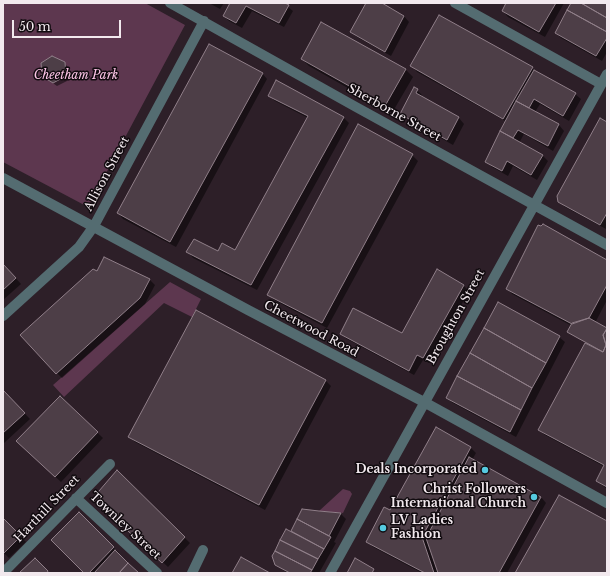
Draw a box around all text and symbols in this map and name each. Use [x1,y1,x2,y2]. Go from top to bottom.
scale bar [14,12,123,38]
text: 50 m [19,19,51,34]
park label: Cheetham Park [34,69,118,83]
street label: Sherborne Street [345,81,443,145]
street label: Allison Street [81,134,133,214]
street label: Broughton Street [424,267,488,367]
street label: Cheetwood Road [261,298,361,360]
place label: Deals Incorporated [355,463,477,477]
marker: Deals Incorporated [480,465,490,475]
street label: Harthill Street [11,472,83,546]
place label: Christ Followers International Church [391,483,526,511]
street label: Townley Street [86,489,164,563]
marker: Christ Followers International Church [529,492,539,502]
place label: LV Ladies Fashion [391,514,453,542]
marker: LV Ladies Fashion [378,523,388,533]

